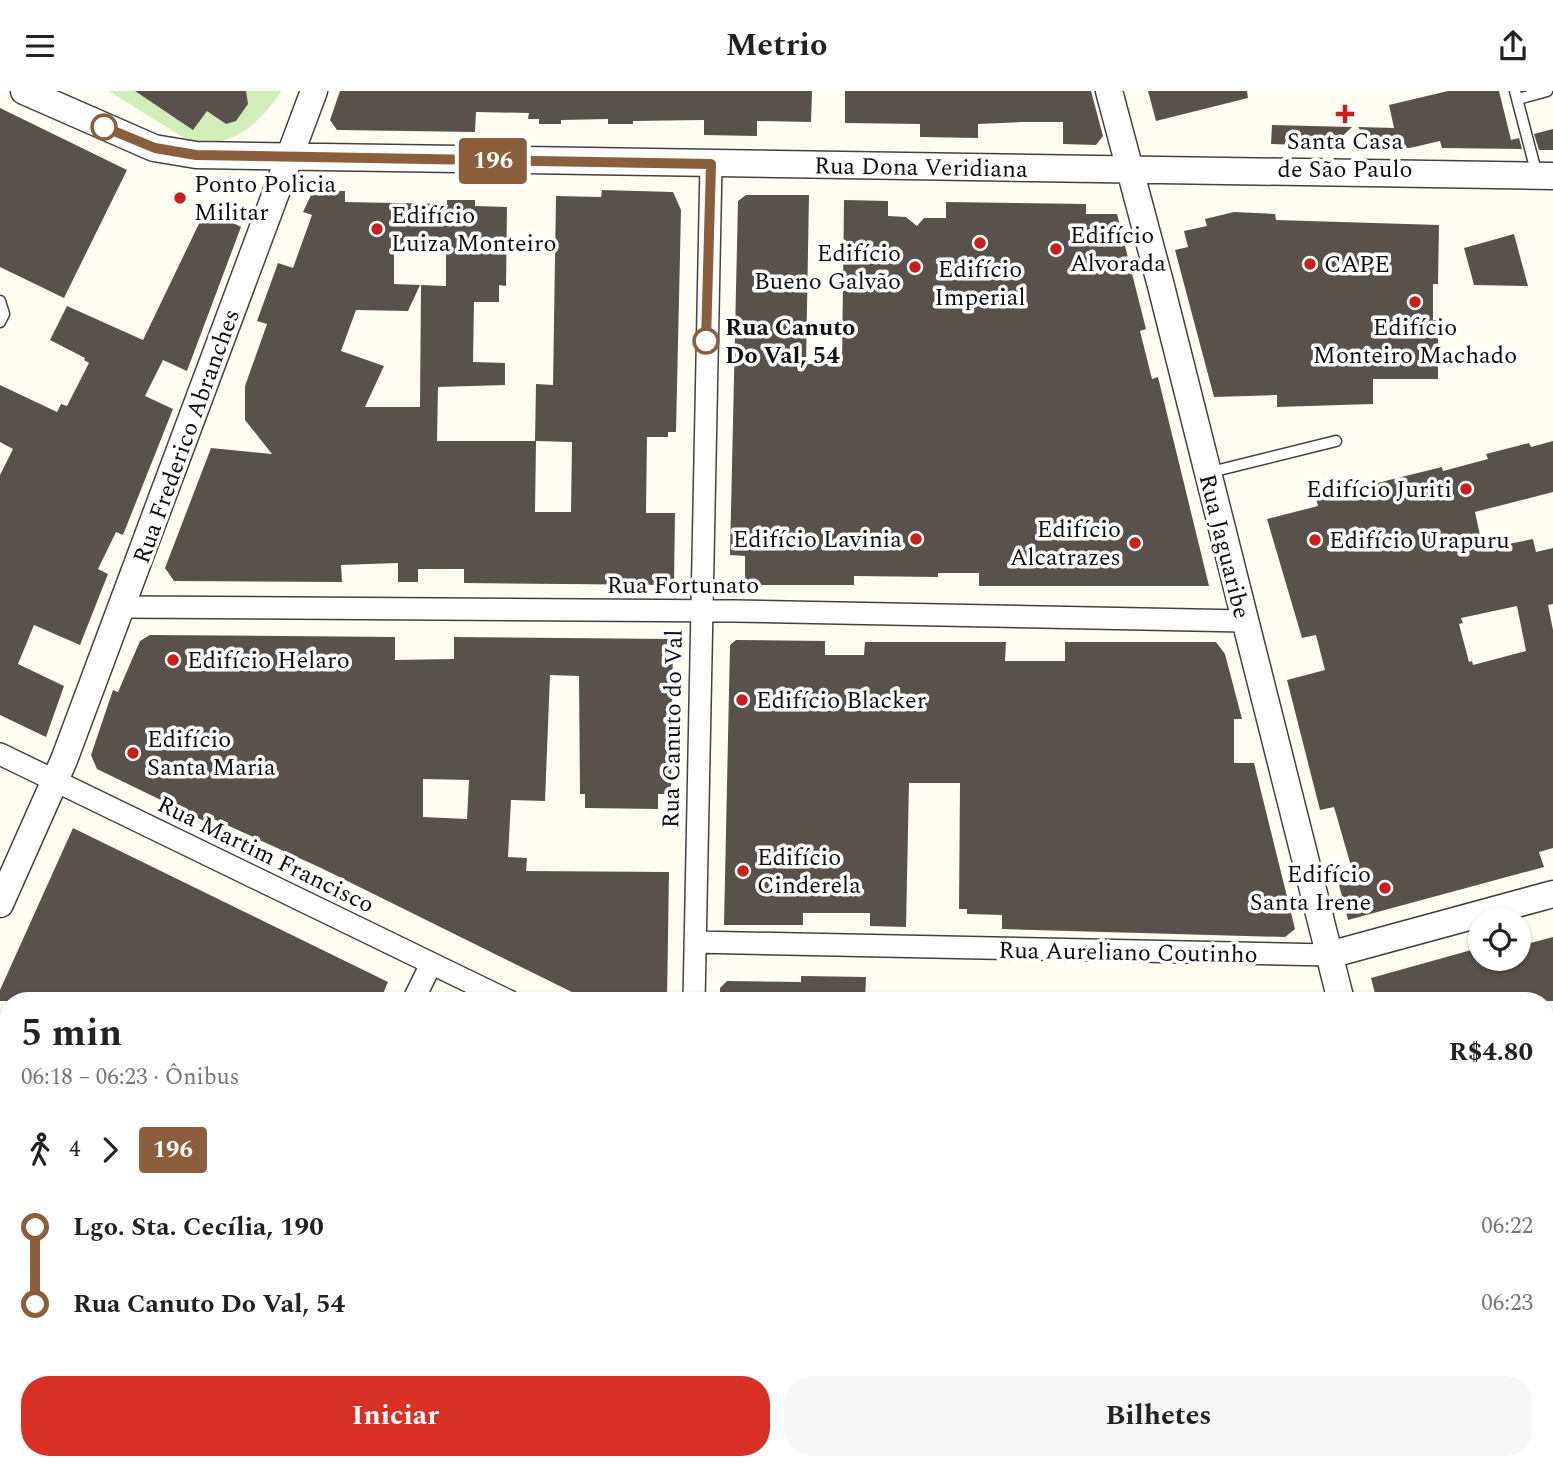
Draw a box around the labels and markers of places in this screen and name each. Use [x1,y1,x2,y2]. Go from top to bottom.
marker: Santa Casa de São Paulo [1335,104,1355,124]
unlabelled marker [91,114,117,140]
place label: Santa Casa de São Paulo [1278,124,1413,188]
place label: Ponto Policia Militar [194,167,337,231]
marker: Ponto Policia Militar [172,190,188,206]
place label: Edifício Luiza Monteiro [391,198,557,262]
place label: Edifício Alvorada [1070,218,1166,282]
marker: Edifício Luiza Monteiro [369,221,385,237]
marker: Edifício Imperial [972,235,988,251]
place label: Edifício Bueno Galvão [754,236,901,300]
marker: Edifício Alvorada [1048,241,1064,257]
place label: CAPE [1324,247,1390,283]
place label: Edifício Imperial [934,252,1026,316]
marker: CAPE [1302,256,1318,272]
marker: Edifício Bueno Galvão [907,259,923,275]
marker: Edifício Monteiro Machado [1407,294,1423,310]
place label: Rua Canuto Do Val, 54 [725,310,856,374]
place label: Edifício Monteiro Machado [1313,310,1517,374]
marker: Rua Canuto Do Val, 54 [693,328,719,354]
place label: Edifício Juriti [1306,472,1452,508]
marker: Edifício Juriti [1458,481,1474,497]
place label: Edifício Alcatrazes [1010,512,1121,576]
place label: Edifício Lavinia [733,522,902,558]
place label: Edifício Urapuru [1329,523,1510,559]
marker: Edifício Lavinia [908,531,924,547]
marker: Edifício Urapuru [1307,532,1323,548]
marker: Edifício Alcatrazes [1127,535,1143,551]
place label: Edifício Helaro [187,643,350,679]
marker: Edifício Helaro [165,652,181,668]
place label: Edifício Blacker [756,683,926,719]
marker: Edifício Blacker [734,692,750,708]
place label: Edifício Santa Maria [147,722,276,786]
marker: Edifício Santa Maria [125,745,141,761]
place label: Edifício Cinderela [757,840,861,904]
place label: Edifício Santa Irene [1250,857,1371,921]
marker: Edifício Cinderela [735,863,751,879]
marker: Edifício Santa Irene [1377,880,1393,896]

